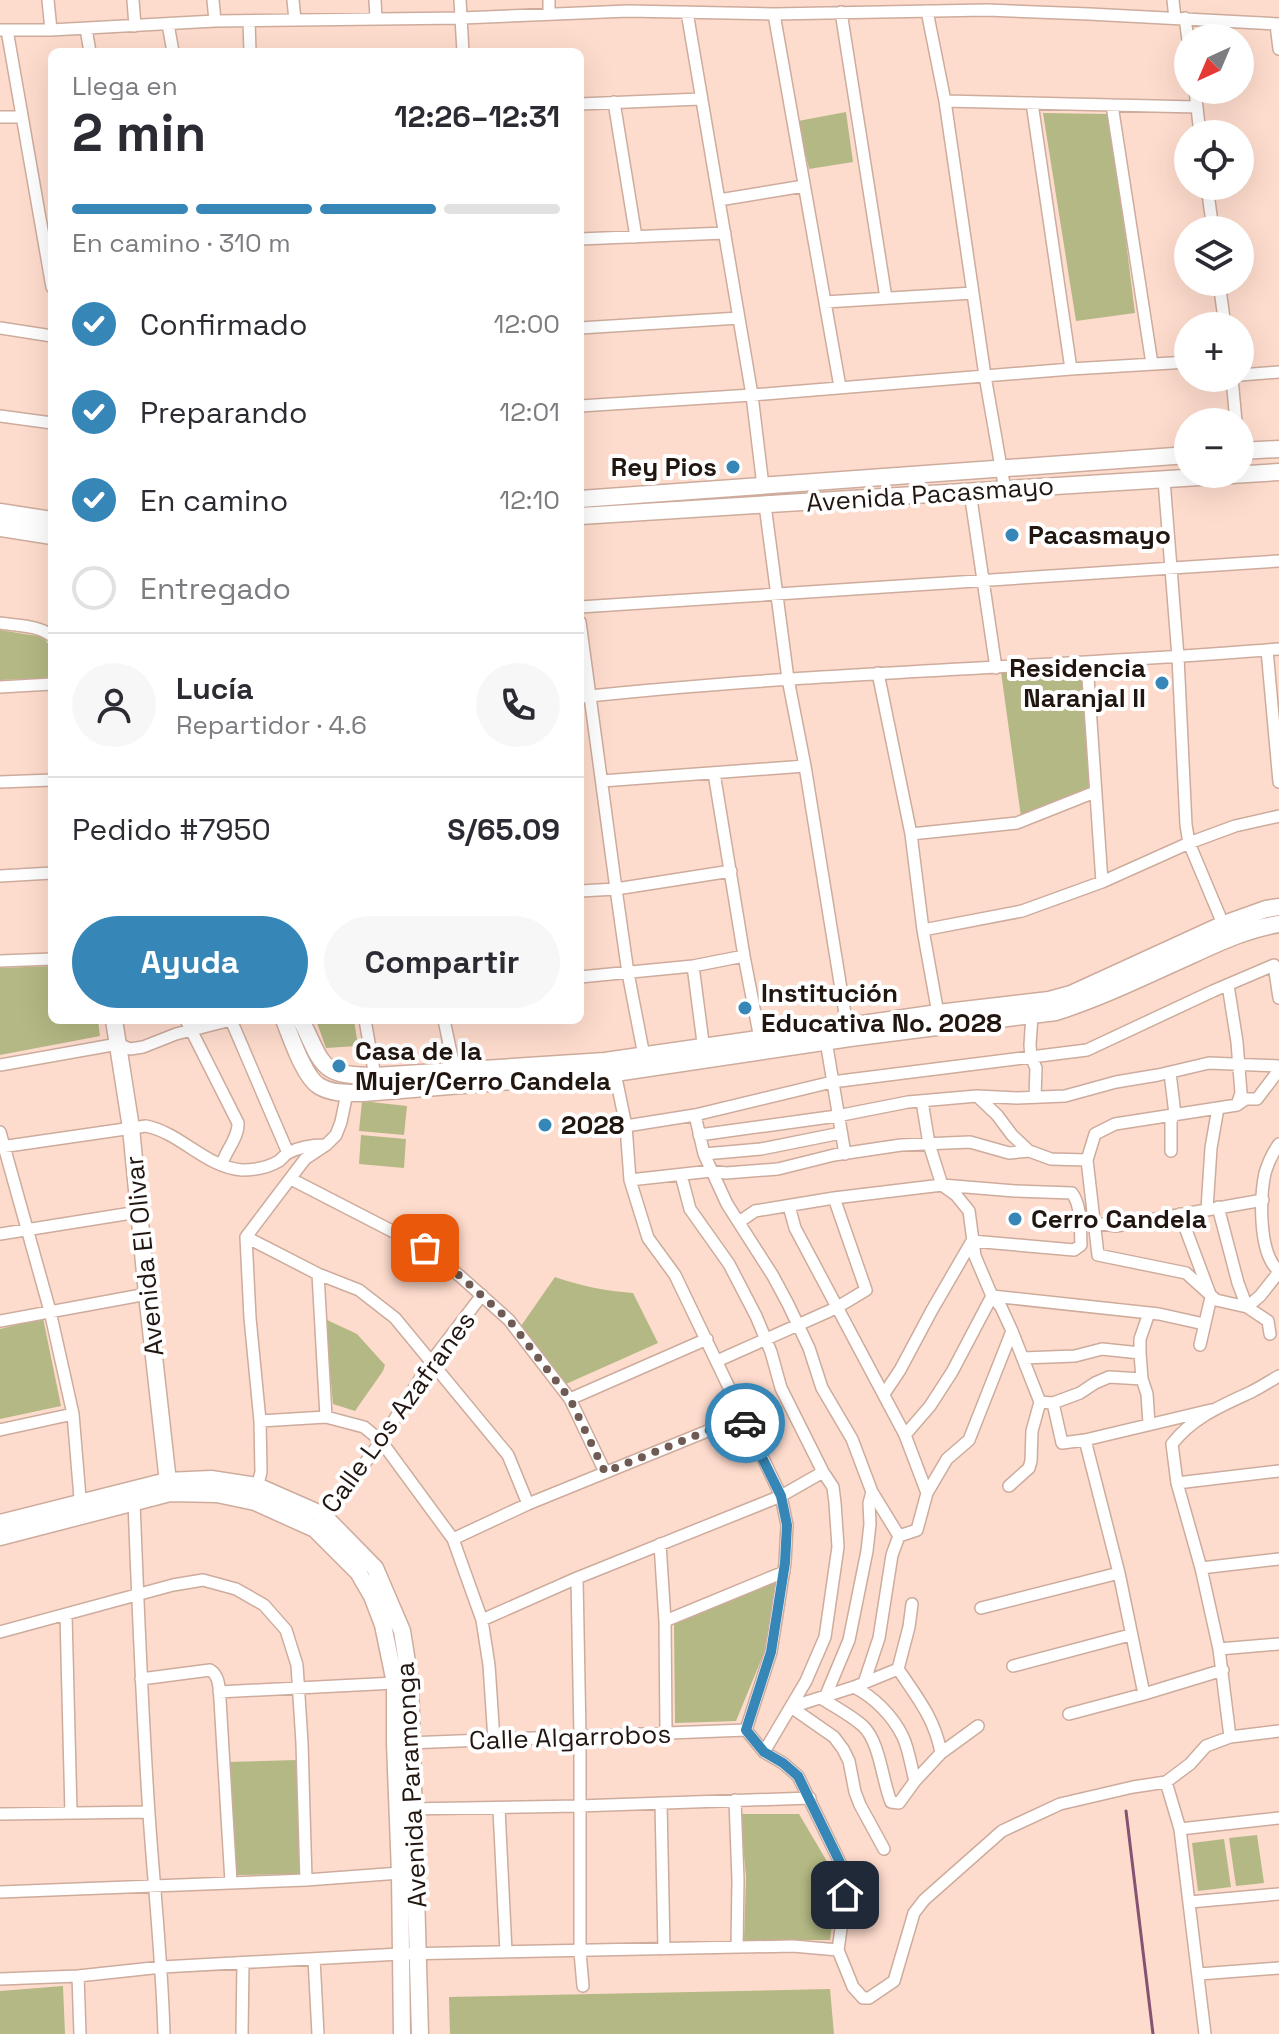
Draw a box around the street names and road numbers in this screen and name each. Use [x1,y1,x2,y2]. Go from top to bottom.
street label: Avenida Pacasmayo [805,468,1055,520]
street label: Avenida El Olivar [117,1154,171,1358]
street label: Calle Los Azafranes [313,1304,483,1520]
street label: Avenida Paramonga [388,1661,434,1909]
street label: Calle Algarrobos [468,1716,672,1758]

